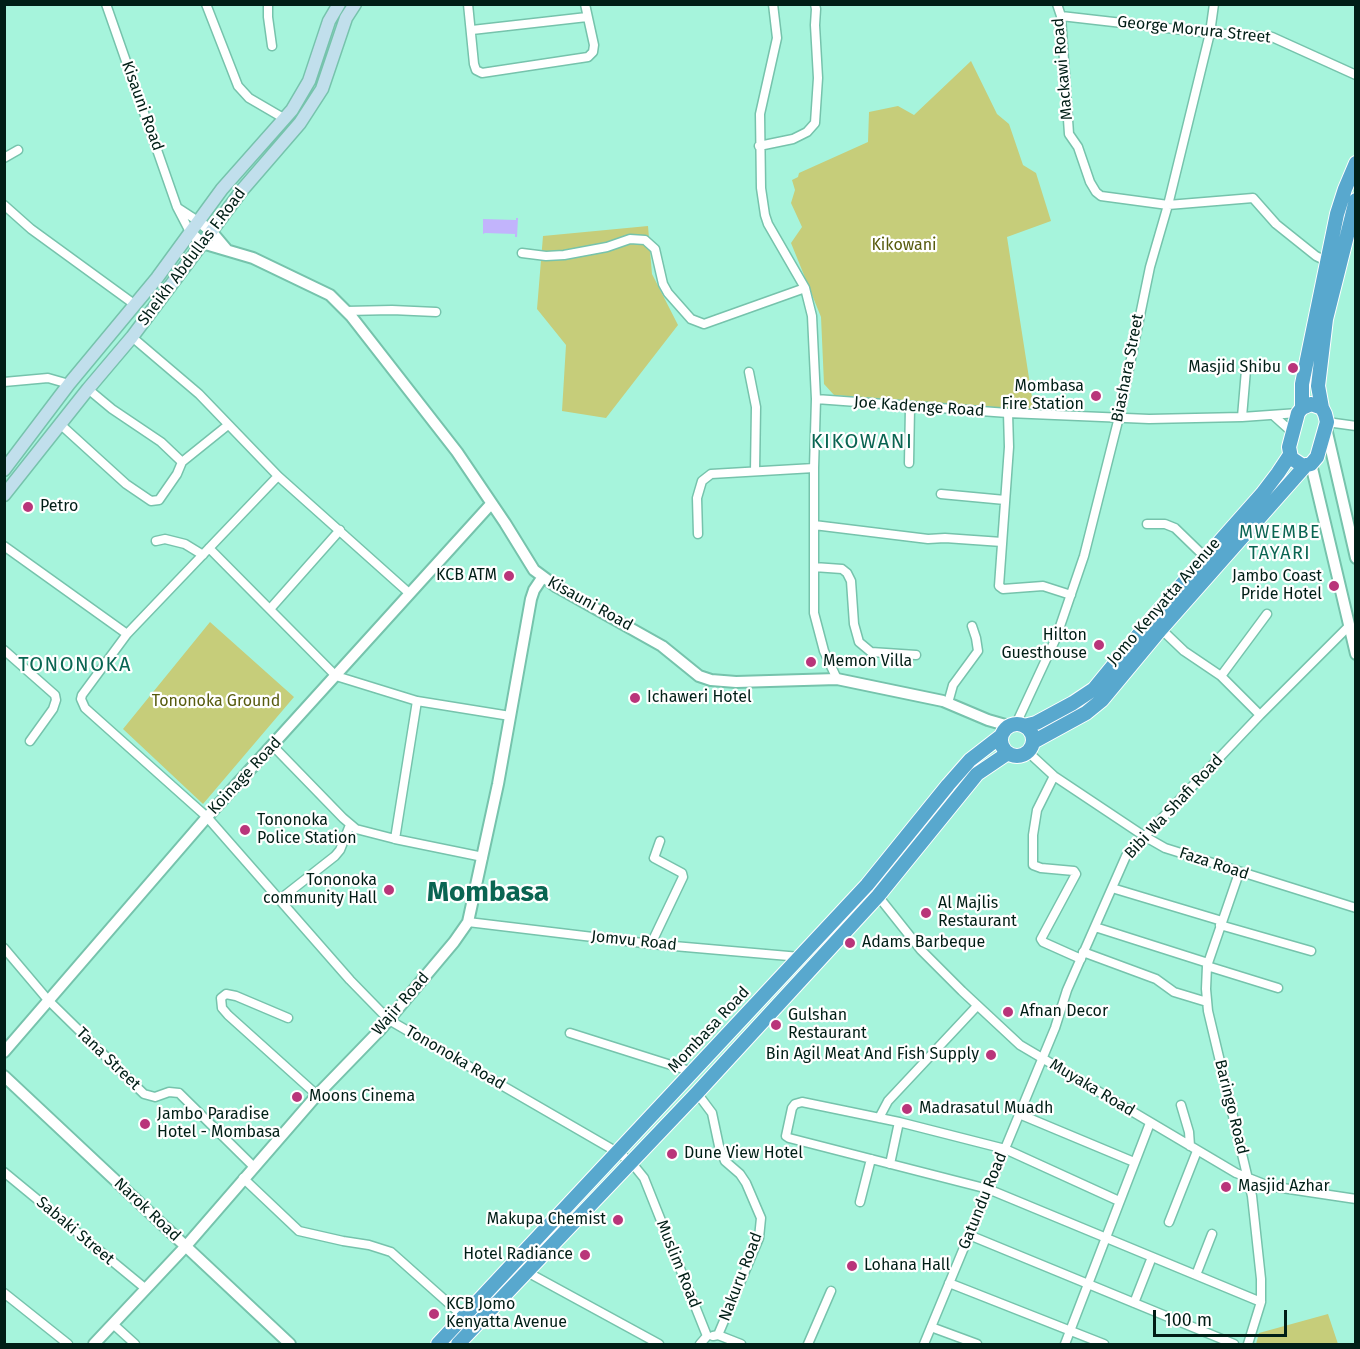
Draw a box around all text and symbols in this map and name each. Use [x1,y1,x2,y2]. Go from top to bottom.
street label: George Morura Street [1116,12,1272,48]
street label: Mackawi Road [1049,17,1077,121]
street label: Kisauni Road [117,58,167,154]
street label: Sheikh Abdullas F.Road [134,184,250,330]
park label: Kikowani [871,236,937,256]
street label: Biashara Street [1108,312,1148,424]
place label: Masjid Shibu [1188,358,1281,378]
marker: Masjid Shibu [1286,361,1300,375]
place label: Mombasa Fire Station [1001,377,1084,415]
marker: Mombasa Fire Station [1089,389,1103,403]
street label: Joe Kadenge Road [853,393,985,421]
district label: KIKOWANI [811,430,913,454]
place label: Petro [40,497,78,517]
marker: Petro [21,500,35,514]
district label: MWEMBE TAYARI [1239,522,1321,564]
street label: Jomo Kenyatta Avenue [1103,534,1225,670]
place label: KCB ATM [436,566,497,586]
place label: Jambo Coast Pride Hotel [1232,567,1322,605]
marker: KCB ATM [502,569,516,583]
street label: Kisauni Road [544,573,636,635]
marker: Jambo Coast Pride Hotel [1327,579,1341,593]
place label: Hilton Guesthouse [1001,626,1087,664]
marker: Hilton Guesthouse [1092,638,1106,652]
place label: Memon Villa [823,652,912,672]
district label: TONONOKA [18,653,132,677]
marker: Memon Villa [804,655,818,669]
place label: Ichaweri Hotel [647,688,752,708]
marker: Ichaweri Hotel [628,691,642,705]
park label: Tononoka Ground [152,692,280,712]
street label: Koinage Road [204,733,286,819]
street label: Bibi Wa Shafi Road [1121,751,1227,863]
place label: Tononoka Police Station [257,811,357,849]
marker: Tononoka Police Station [238,823,252,837]
street label: Faza Road [1177,844,1251,884]
place label: Tononoka community Hall [263,871,377,909]
district label: Mombasa [427,876,549,910]
marker: Tononoka community Hall [382,883,396,897]
place label: Al Majlis Restaurant [938,894,1017,932]
marker: Al Majlis Restaurant [919,906,933,920]
street label: Jomvu Road [590,927,678,955]
place label: Adams Barbeque [862,933,985,953]
marker: Adams Barbeque [843,936,857,950]
street label: Wajir Road [368,968,434,1040]
street label: Mombasa Road [664,983,754,1077]
place label: Afnan Decor [1020,1002,1108,1022]
marker: Afnan Decor [1001,1005,1015,1019]
place label: Gulshan Restaurant [788,1006,867,1044]
marker: Gulshan Restaurant [769,1018,783,1032]
street label: Tononoka Road [402,1022,508,1094]
street label: Tana Street [72,1024,144,1094]
place label: Bin Agil Meat And Fish Supply [766,1045,979,1065]
marker: Bin Agil Meat And Fish Supply [984,1048,998,1062]
street label: Muyaka Road [1046,1055,1138,1121]
street label: Baringo Road [1210,1058,1252,1156]
place label: Moons Cinema [309,1087,415,1107]
marker: Moons Cinema [290,1090,304,1104]
place label: Madrasatul Muadh [919,1099,1053,1119]
marker: Madrasatul Muadh [900,1102,914,1116]
place label: Jambo Paradise Hotel - Mombasa [157,1105,281,1143]
marker: Jambo Paradise Hotel - Mombasa [138,1117,152,1131]
place label: Dune View Hotel [684,1144,803,1164]
marker: Dune View Hotel [665,1147,679,1161]
street label: Gatundu Road [955,1150,1011,1252]
street label: Narok Road [110,1174,184,1246]
place label: Masjid Azhar [1238,1177,1330,1197]
marker: Masjid Azhar [1219,1180,1233,1194]
street label: Sabaki Street [32,1193,118,1269]
place label: Makupa Chemist [487,1210,606,1230]
marker: Makupa Chemist [611,1213,625,1227]
street label: Muslim Road [652,1217,704,1311]
street label: Nakuru Road [715,1230,767,1324]
place label: Hotel Radiance [463,1245,573,1265]
marker: Hotel Radiance [578,1248,592,1262]
place label: Lohana Hall [864,1256,950,1276]
marker: Lohana Hall [845,1259,859,1273]
place label: KCB Jomo Kenyatta Avenue [446,1295,567,1333]
scale bar [1156,1298,1290,1336]
marker: KCB Jomo Kenyatta Avenue [427,1307,441,1321]
text: 100 m [1164,1309,1212,1331]

